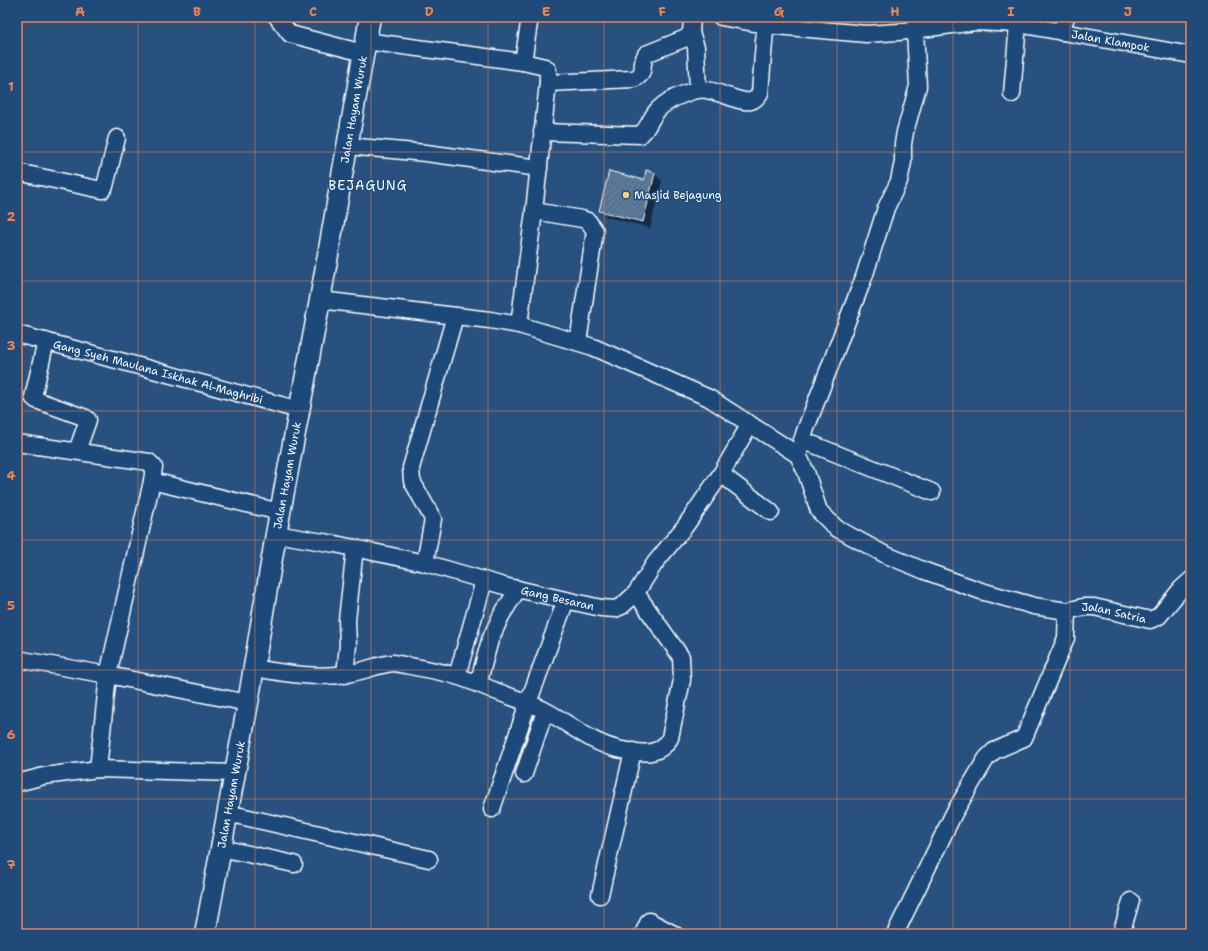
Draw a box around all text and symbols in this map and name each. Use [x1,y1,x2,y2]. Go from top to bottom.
text: A [75,3,85,20]
text: B [193,3,201,20]
text: C [309,3,317,20]
text: D [424,3,434,20]
text: E [542,3,551,20]
text: F [658,3,666,20]
text: G [774,3,785,20]
text: H [890,3,900,20]
text: I [1007,3,1015,20]
text: J [1124,3,1132,20]
street label: Jalan Klampok [1070,26,1151,55]
street label: Jalan Hayam Wuruk [337,54,371,164]
text: 1 [8,78,14,95]
district label: BEJAGUNG [328,177,408,194]
place label: Masjid Bejagung [634,188,722,203]
marker: Masjid Bejagung [621,190,631,200]
text: 2 [6,208,16,225]
street label: Gang Syeh Maulana Iskhak Al-Maghribi [52,336,265,407]
text: 3 [6,337,16,354]
street label: Jalan Hayam Wuruk [270,420,304,530]
text: 4 [6,467,16,484]
street label: Gang Besaran [519,583,596,614]
text: 5 [7,597,15,614]
street label: Jalan Satria [1082,600,1148,626]
text: 6 [6,726,16,743]
street label: Jalan Hayam Wuruk [214,739,248,849]
text: 7 [6,856,16,873]

